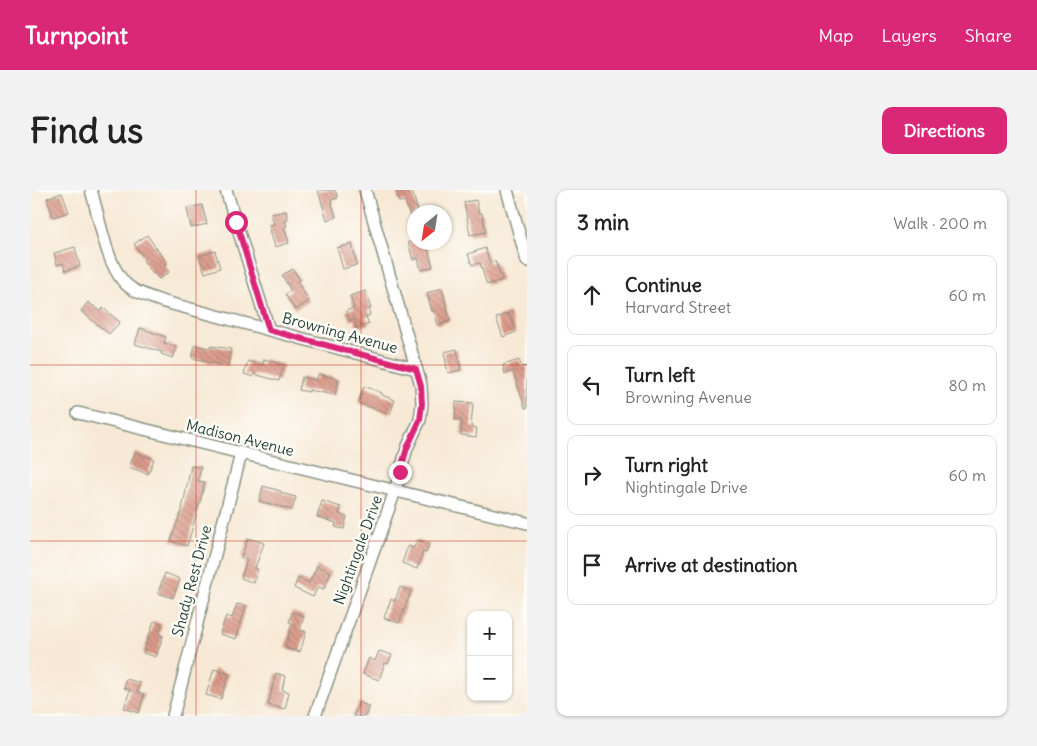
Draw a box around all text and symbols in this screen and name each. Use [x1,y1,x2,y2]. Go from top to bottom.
text: Turnpoint [25,20,128,50]
text: Map [818,24,853,47]
text: Layers [881,24,937,47]
text: Share [965,24,1012,47]
button: Directions [882,107,1007,154]
text: Find us [30,108,143,152]
north arrow [407,205,452,250]
text: 3 min [577,209,629,236]
route start [225,211,248,234]
text: Walk · 200 m [893,213,987,233]
text: Continue [625,273,702,297]
icon: ahead [578,281,606,309]
text: 60 m [948,285,986,305]
text: Harvard Street [625,297,731,317]
street label: Browning Avenue [280,308,400,357]
text: Turn left [625,363,695,387]
icon: left [578,371,606,399]
text: 80 m [948,375,986,395]
text: Browning Avenue [625,387,752,407]
street label: Madison Avenue [184,415,296,460]
text: Turn right [625,453,708,477]
route end [389,461,412,484]
icon: right [578,461,606,489]
text: 60 m [948,465,986,485]
text: Nightingale Drive [625,477,748,497]
street label: Nightingale Drive [329,493,386,607]
street label: Shady Rest Drive [168,523,216,639]
icon: arrive [578,551,606,579]
text: Arrive at destination [625,553,798,577]
map controls [467,611,512,701]
button: + [467,611,512,656]
button: − [467,656,512,701]

